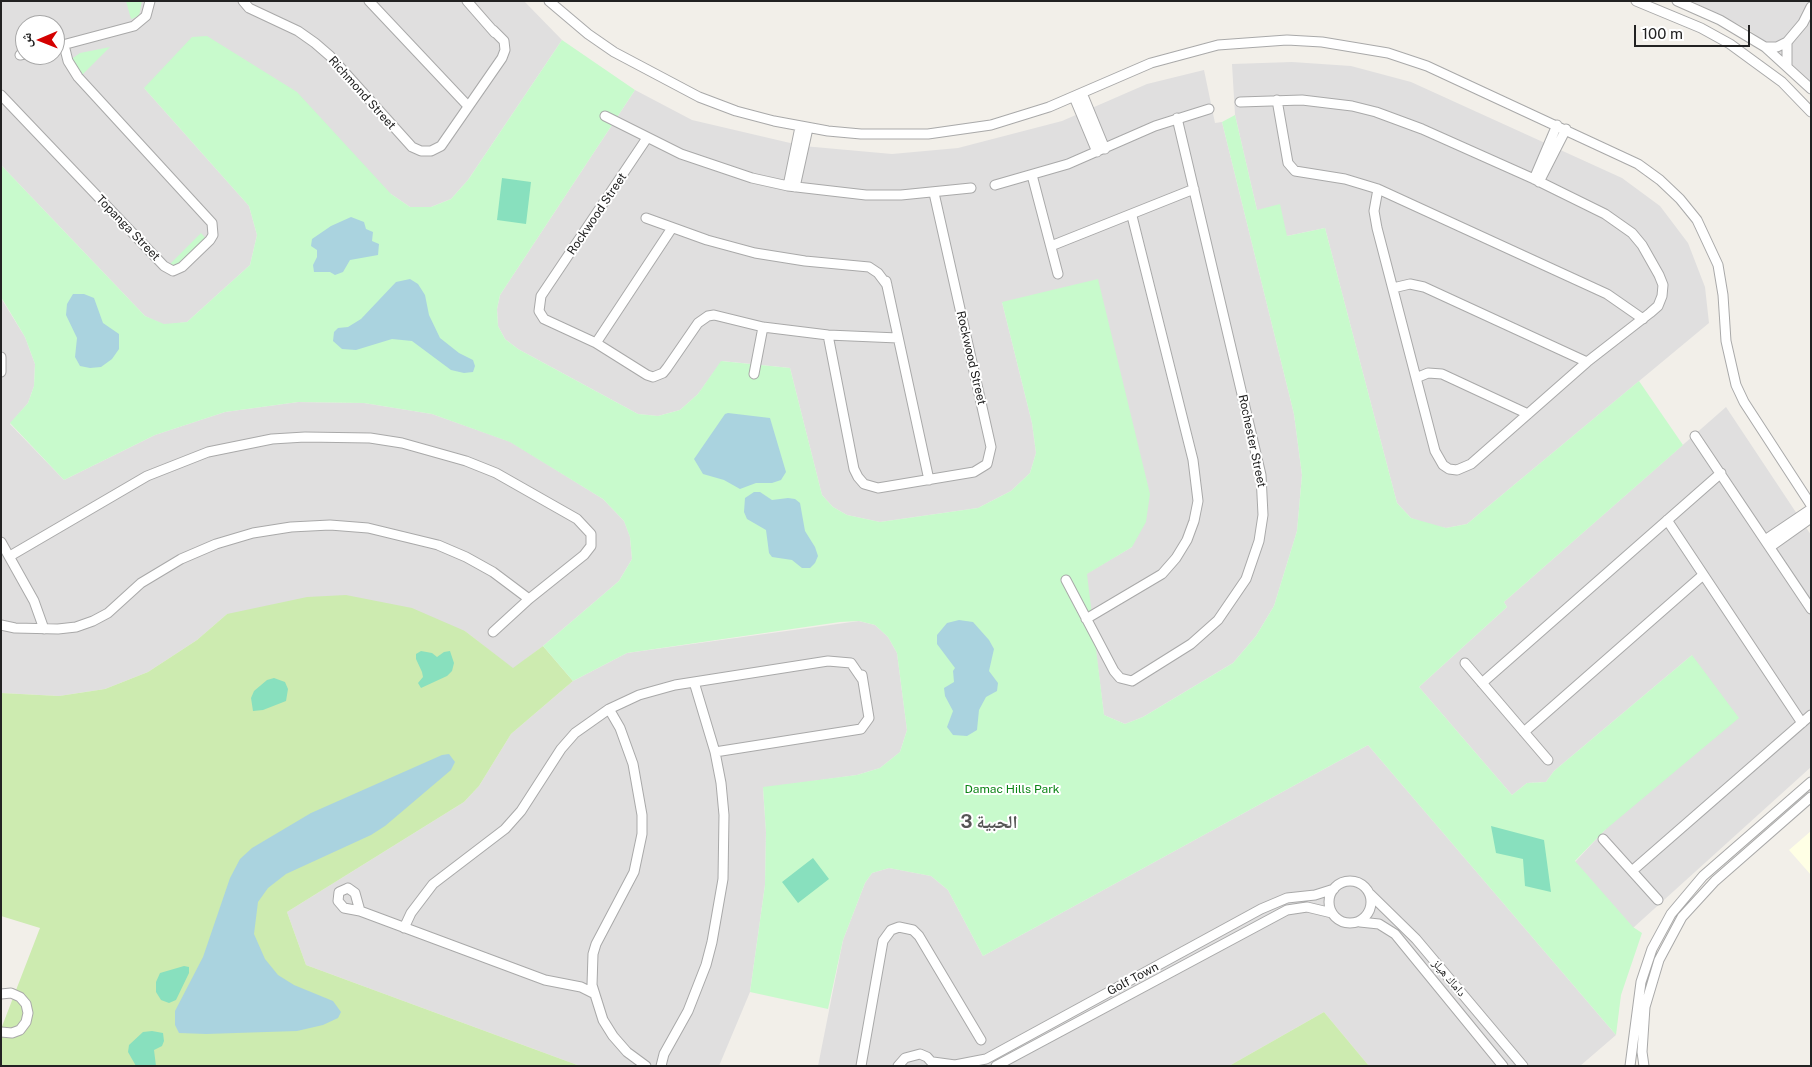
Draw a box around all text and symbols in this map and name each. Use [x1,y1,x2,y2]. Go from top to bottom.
north arrow [15,15,65,65]
scale bar [1637,15,1753,47]
text: 100 m [1642,25,1683,42]
text: ش [18,33,34,48]
street label: Richmond Street [325,53,399,133]
street label: Rockwood Street [564,170,630,258]
street label: Topanga Street [93,192,163,264]
street label: Rockwood Street [953,310,989,406]
street label: Rochester Street [1235,393,1269,489]
park label: Damac Hills Park [964,782,1060,796]
district label: الحبية 3 [961,811,1017,833]
street label: داماك هيلز [1429,956,1469,1000]
street label: Golf Town [1105,960,1161,998]

